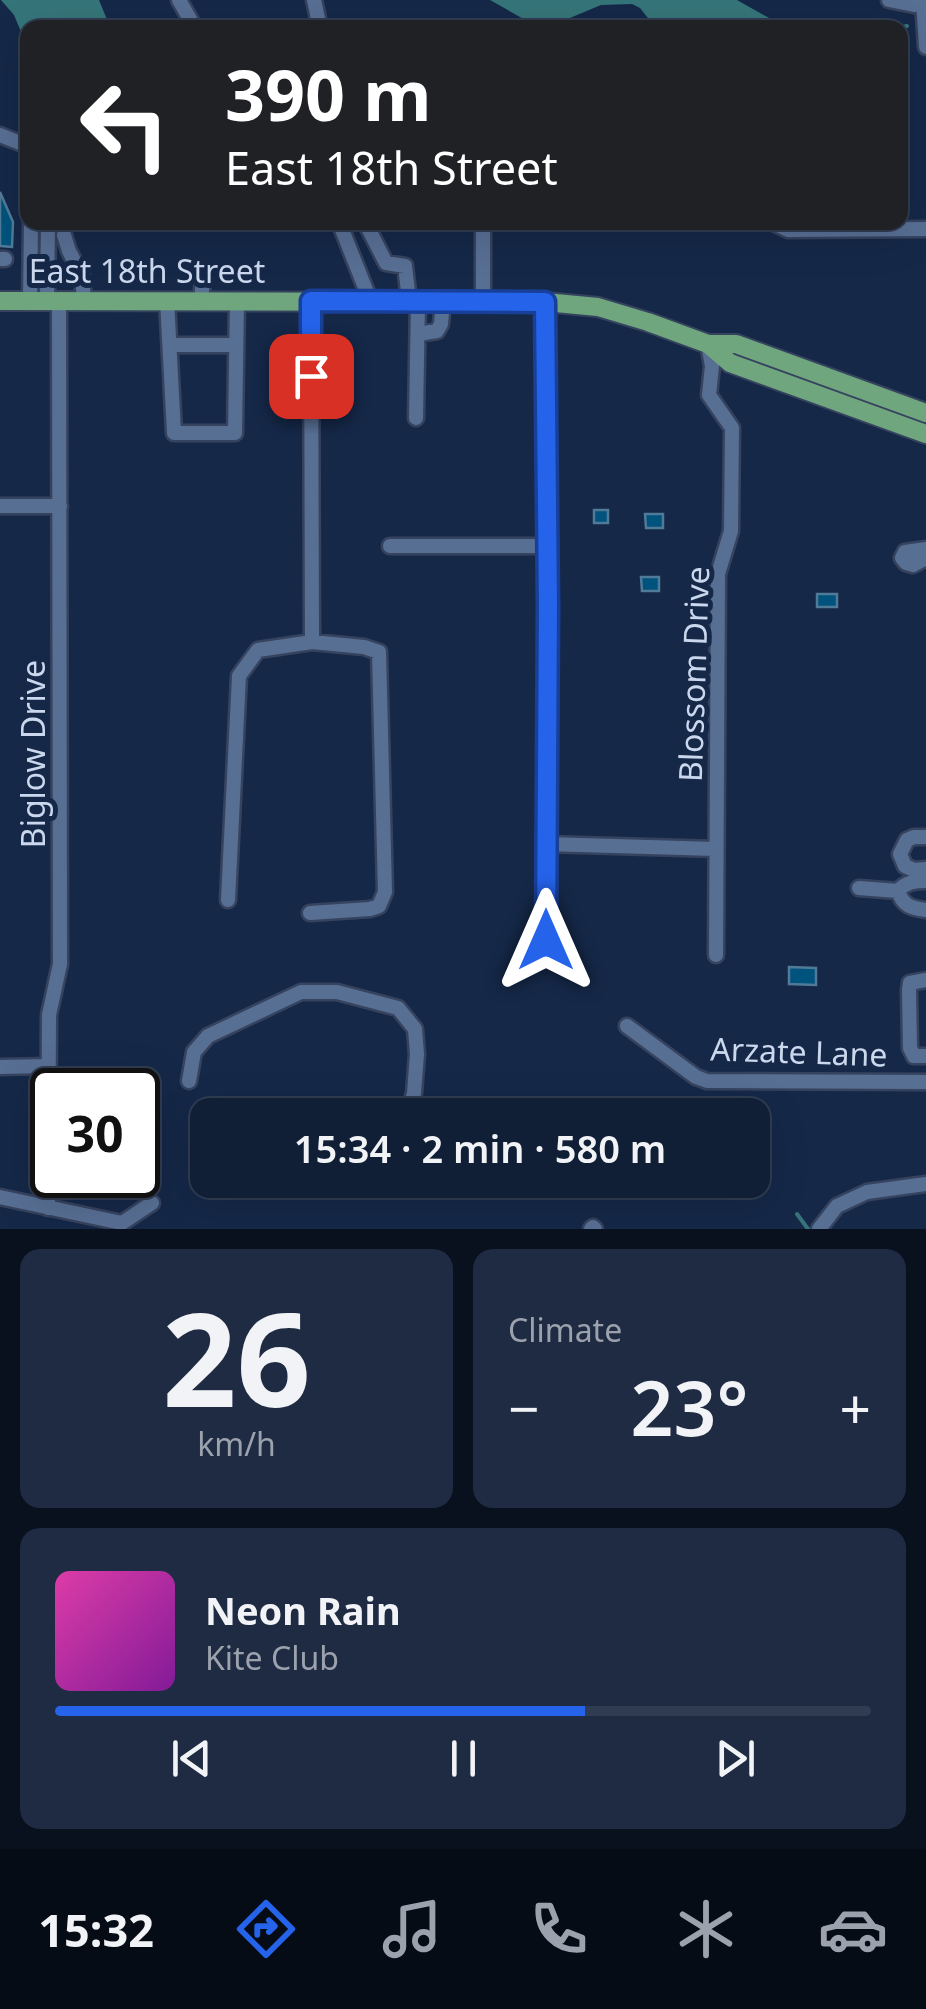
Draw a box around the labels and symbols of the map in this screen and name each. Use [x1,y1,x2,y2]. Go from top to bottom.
street label: East 18th Street [29,249,265,292]
pin [269,334,354,419]
street label: Blossom Drive [668,565,718,783]
street label: Biglow Drive [11,660,54,848]
position arrow [494,888,598,992]
street label: Arzate Lane [710,1026,888,1076]
speed limit sign: 30 [30,1068,160,1198]

